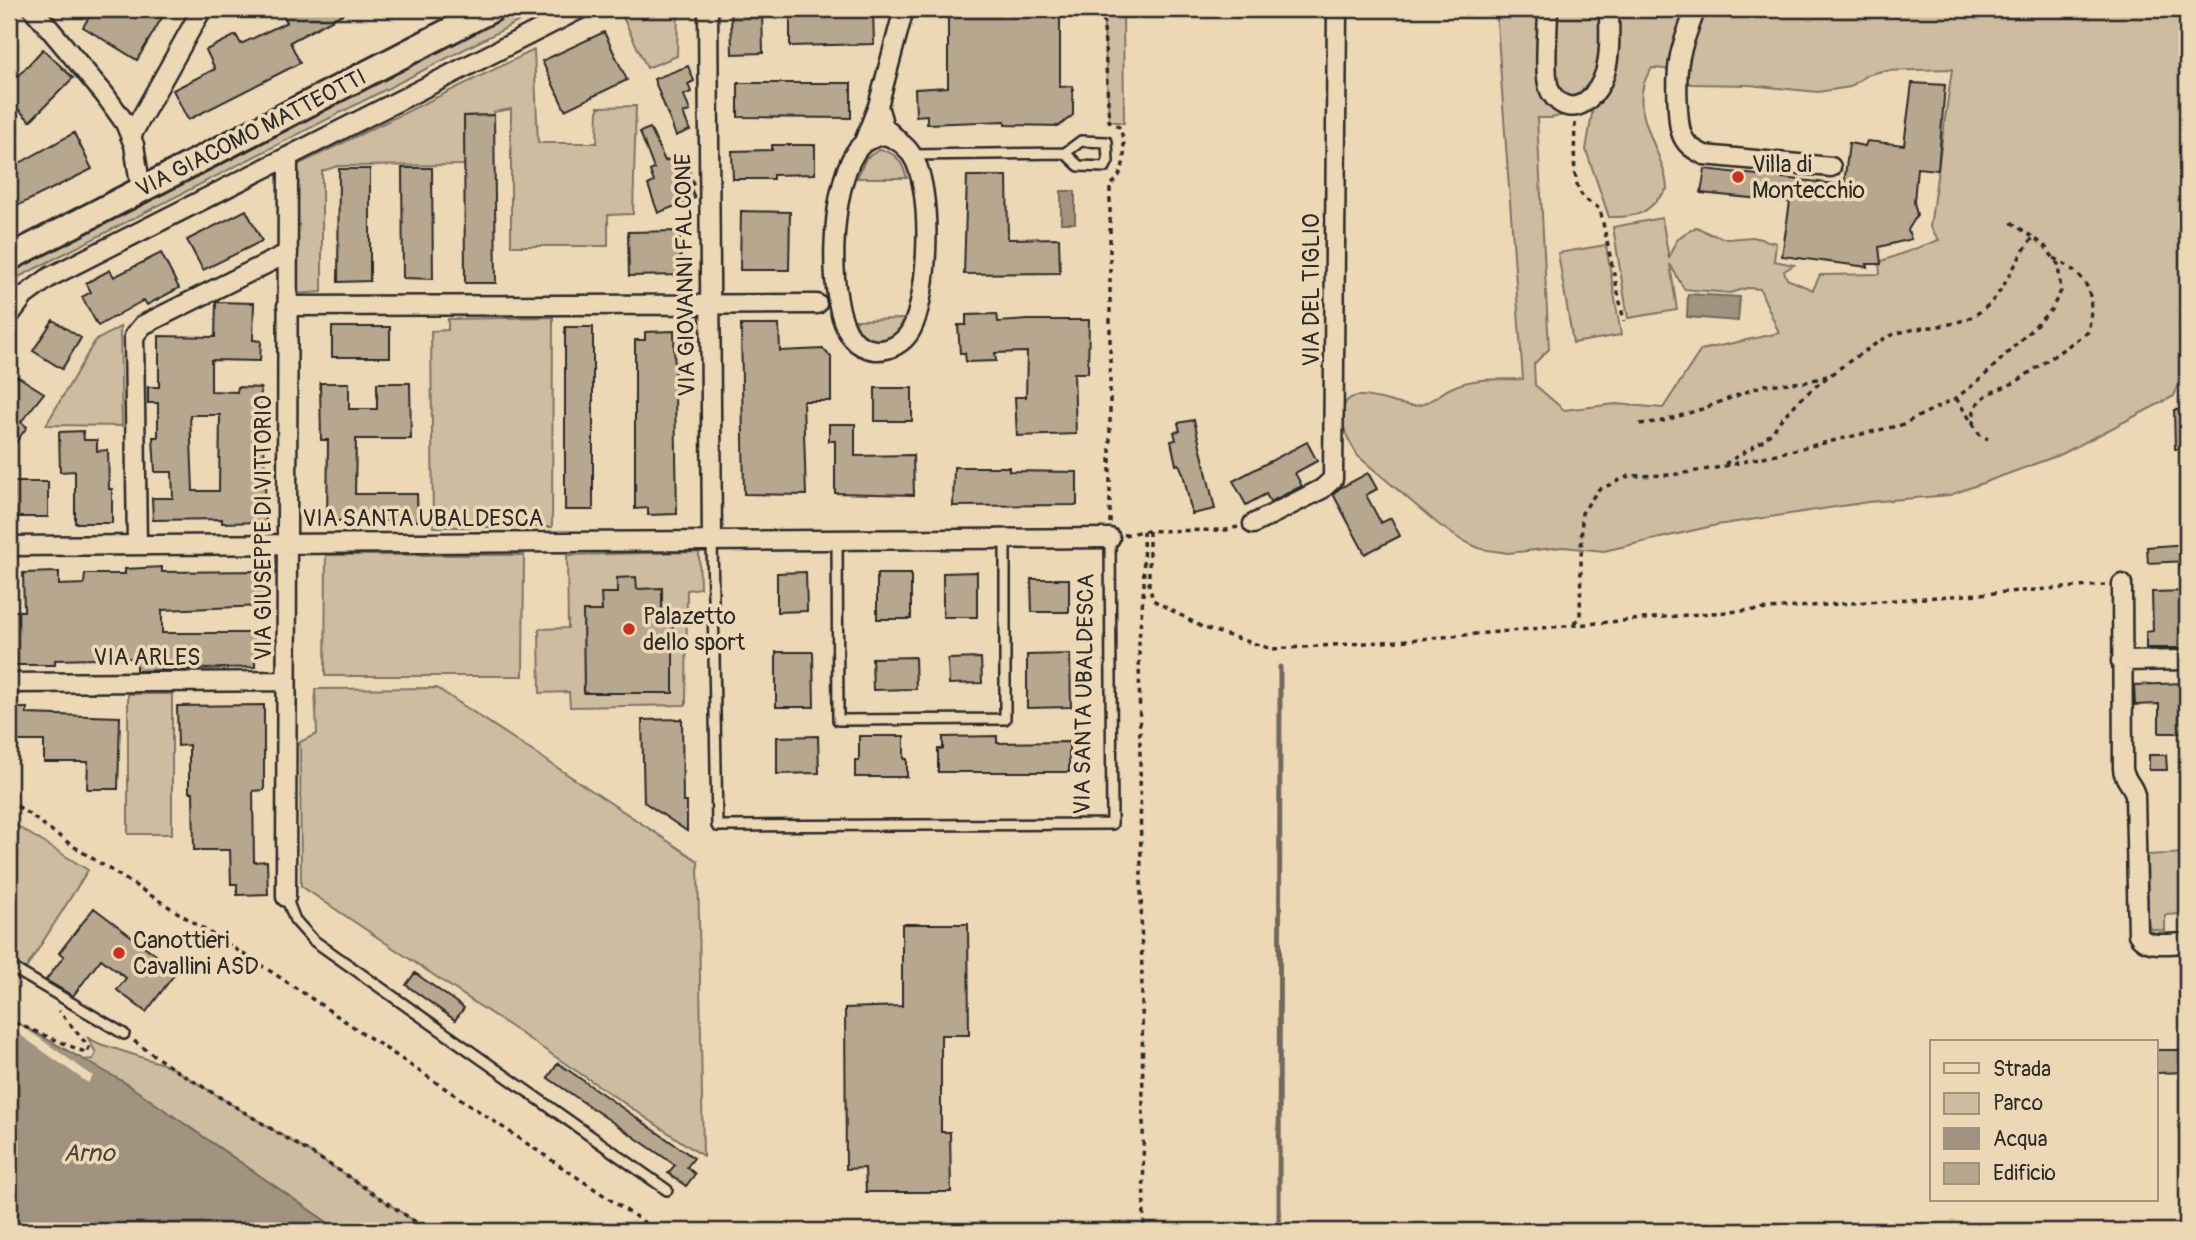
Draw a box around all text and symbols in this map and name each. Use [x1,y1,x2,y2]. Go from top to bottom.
street label: VIA GIACOMO MATTEOTTI [131,62,371,204]
place label: Villa di Montecchio [1752,150,1865,205]
street label: VIA GIOVANNI FALCONE [668,153,702,397]
marker: Villa di Montecchio [1730,169,1746,185]
street label: VIA DEL TIGLIO [1297,213,1326,367]
street label: VIA GIUSEPPE DI VITTORIO [249,395,278,661]
street label: VIA SANTA UBALDESCA [302,504,544,533]
street label: VIA SANTA UBALDESCA [1067,573,1101,815]
place label: Palazetto dello sport [643,602,746,657]
marker: Palazetto dello sport [621,621,637,637]
street label: VIA ARLES [94,643,200,672]
place label: Canottieri Cavallini ASD [133,926,259,981]
marker: Canottieri Cavallini ASD [111,945,127,961]
legend [1930,1040,2158,1202]
text: Strada [1993,1056,2051,1083]
text: Parco [1993,1090,2043,1117]
text: Acqua [1993,1126,2047,1153]
water label: Arno [63,1139,117,1168]
text: Edificio [1993,1160,2056,1187]

